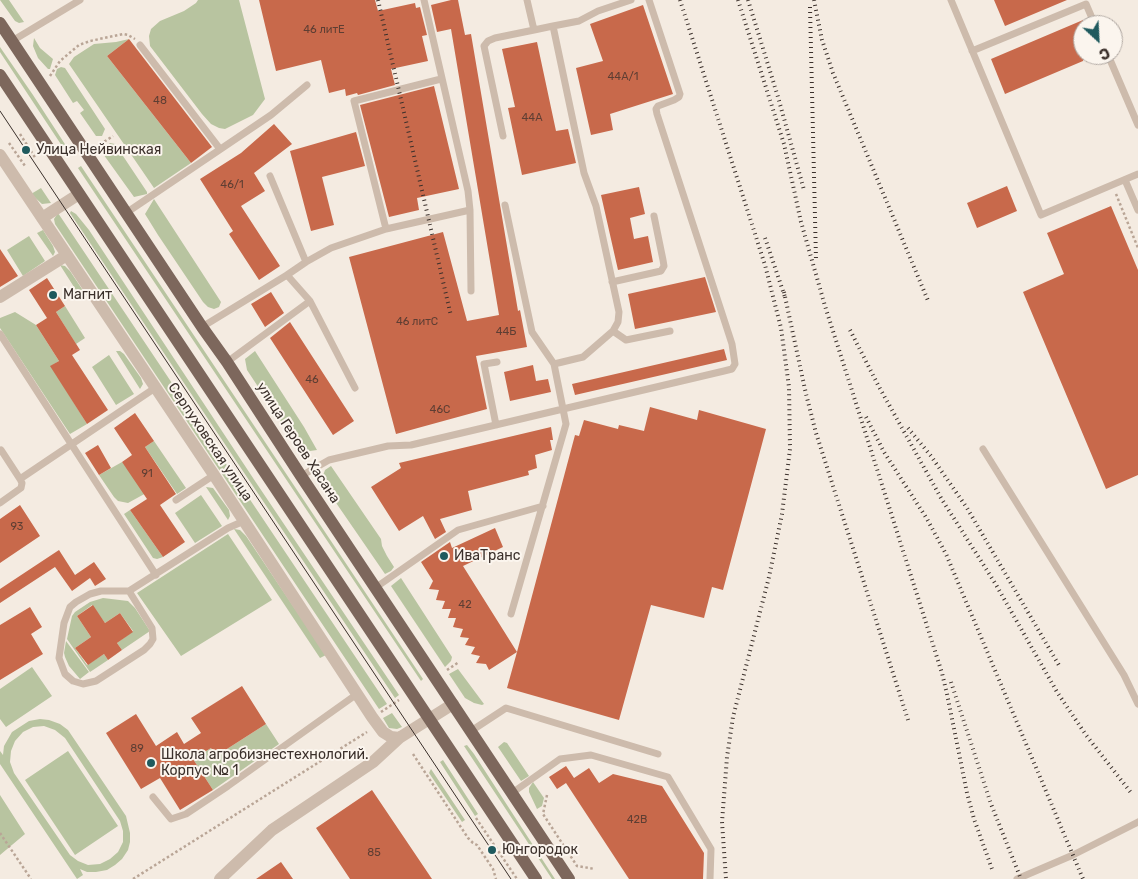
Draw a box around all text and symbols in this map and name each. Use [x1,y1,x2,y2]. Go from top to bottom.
north arrow [1073,15,1123,65]
house number: 46 литЕ [303,23,345,37]
text: С [1096,43,1112,63]
house number: 44А/1 [608,70,638,84]
house number: 48 [153,94,167,108]
house number: 44А [521,111,543,125]
place label: Улица Нейвинская [36,142,161,158]
marker: Улица Нейвинская [20,144,32,156]
house number: 46/1 [220,178,244,192]
place label: Магнит [63,287,112,303]
marker: Магнит [47,289,59,301]
house number: 46 литС [396,315,438,329]
house number: 44Б [496,325,516,339]
house number: 46 [305,373,319,387]
street label: улица Героев Хасана [253,379,343,507]
street label: Серпуховская улица [164,380,256,504]
house number: 46С [430,403,450,417]
house number: 91 [141,467,153,481]
house number: 93 [11,520,23,534]
place label: ИваТранс [454,548,520,564]
marker: ИваТранс [438,550,450,562]
house number: 42 [458,598,472,612]
house number: 89 [130,742,144,756]
place label: Школа агробизнестехнологий. Корпус № 1 [161,747,369,780]
marker: Школа агробизнестехнологий. Корпус № 1 [145,757,157,769]
house number: 42В [627,813,647,827]
place label: Юнгородок [502,842,578,858]
marker: Юнгородок [486,844,498,856]
house number: 85 [367,846,381,860]

